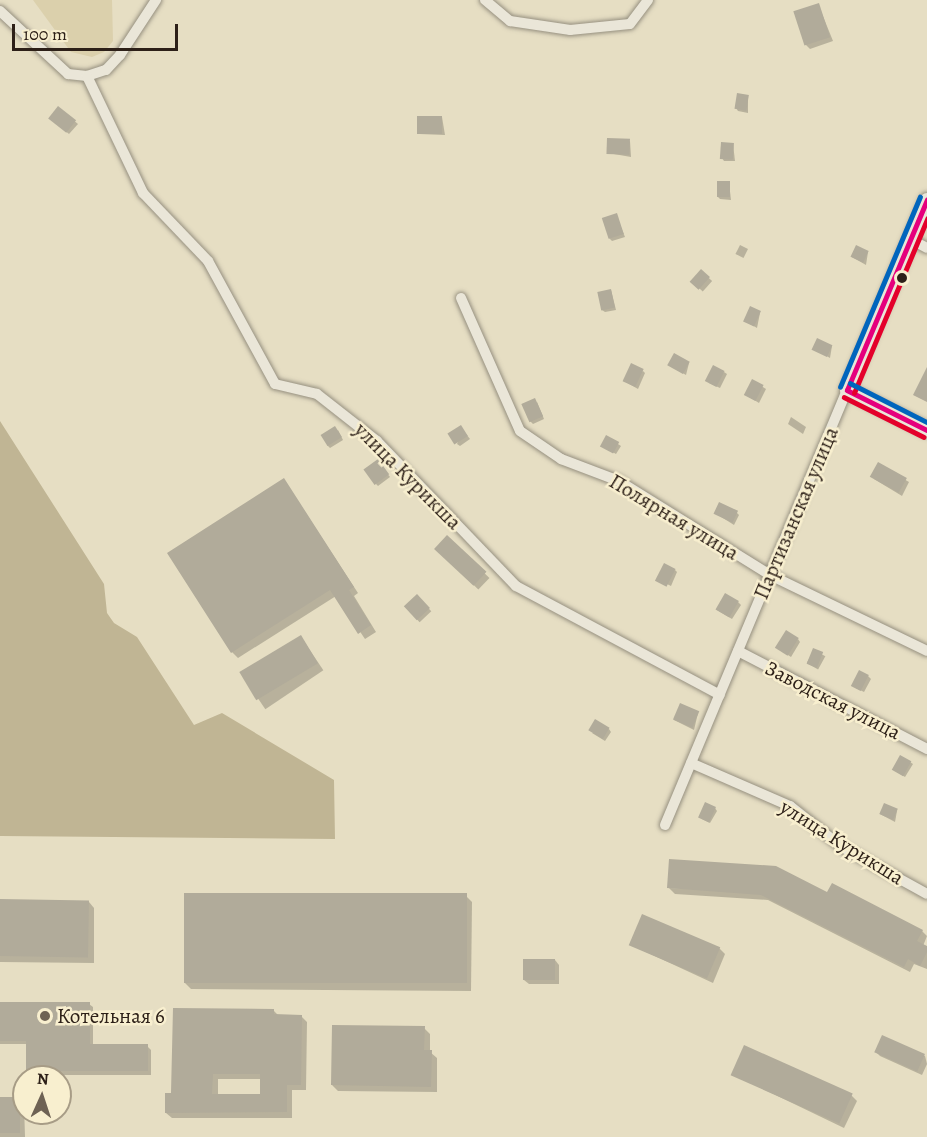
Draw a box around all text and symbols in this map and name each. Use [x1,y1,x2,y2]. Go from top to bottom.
scale bar [15,12,182,50]
text: 100 m [23,22,67,46]
unlabelled marker [896,272,908,284]
street label: улица Курикша [349,417,467,535]
street label: Партизанская улица [748,423,844,603]
street label: Полярная улица [605,468,743,566]
street label: Заводская улица [761,655,905,745]
street label: улица Курикша [775,794,909,890]
place label: Котельная 6 [57,1003,165,1029]
marker: Котельная 6 [38,1009,52,1023]
north arrow [12,1065,72,1125]
text: N [36,1068,49,1090]

